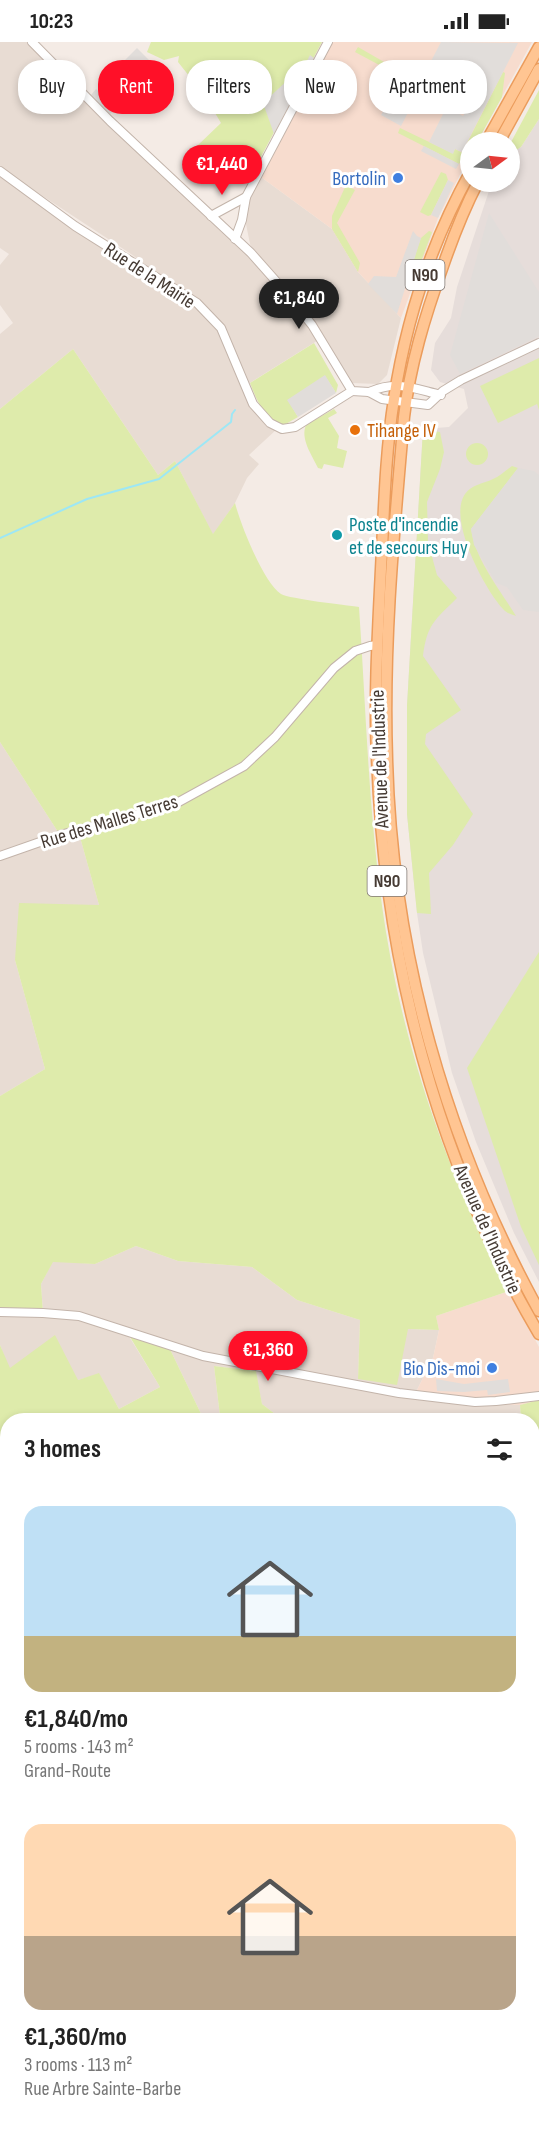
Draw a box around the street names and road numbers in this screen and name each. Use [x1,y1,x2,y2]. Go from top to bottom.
street label: Rue de la Mairie [99,238,200,314]
road number: N90 [406,260,444,290]
street label: Avenue de l'Industrie [366,689,394,830]
street label: Rue des Malles Terres [38,790,181,854]
road number: N90 [368,866,406,896]
street label: Avenue de l'Industrie [448,1160,526,1298]

